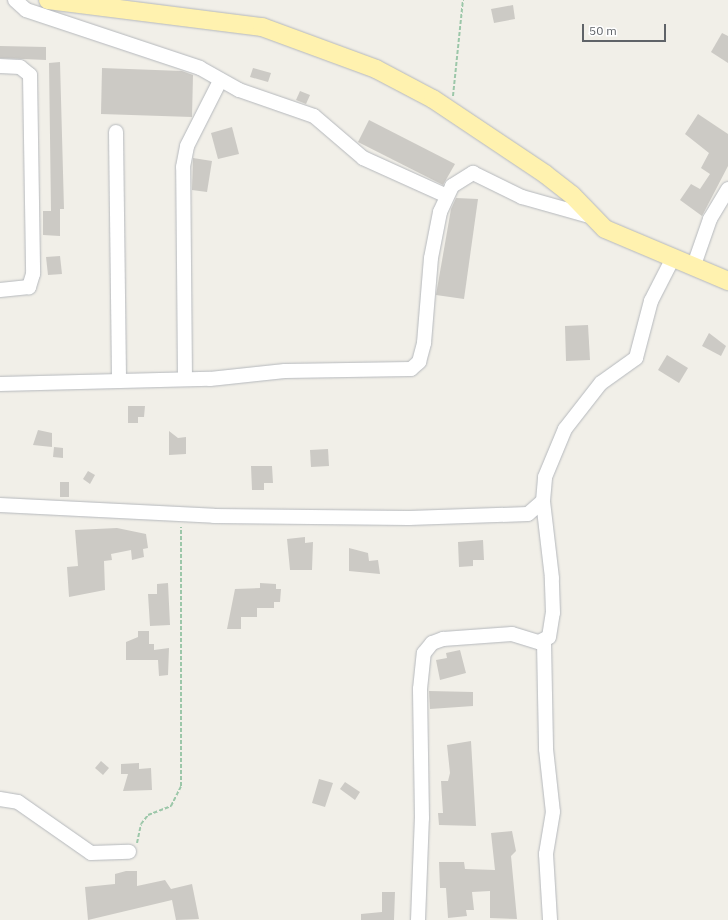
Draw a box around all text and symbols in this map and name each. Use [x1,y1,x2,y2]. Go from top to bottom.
scale bar [584,16,668,42]
text: 50 m [589,23,617,38]

